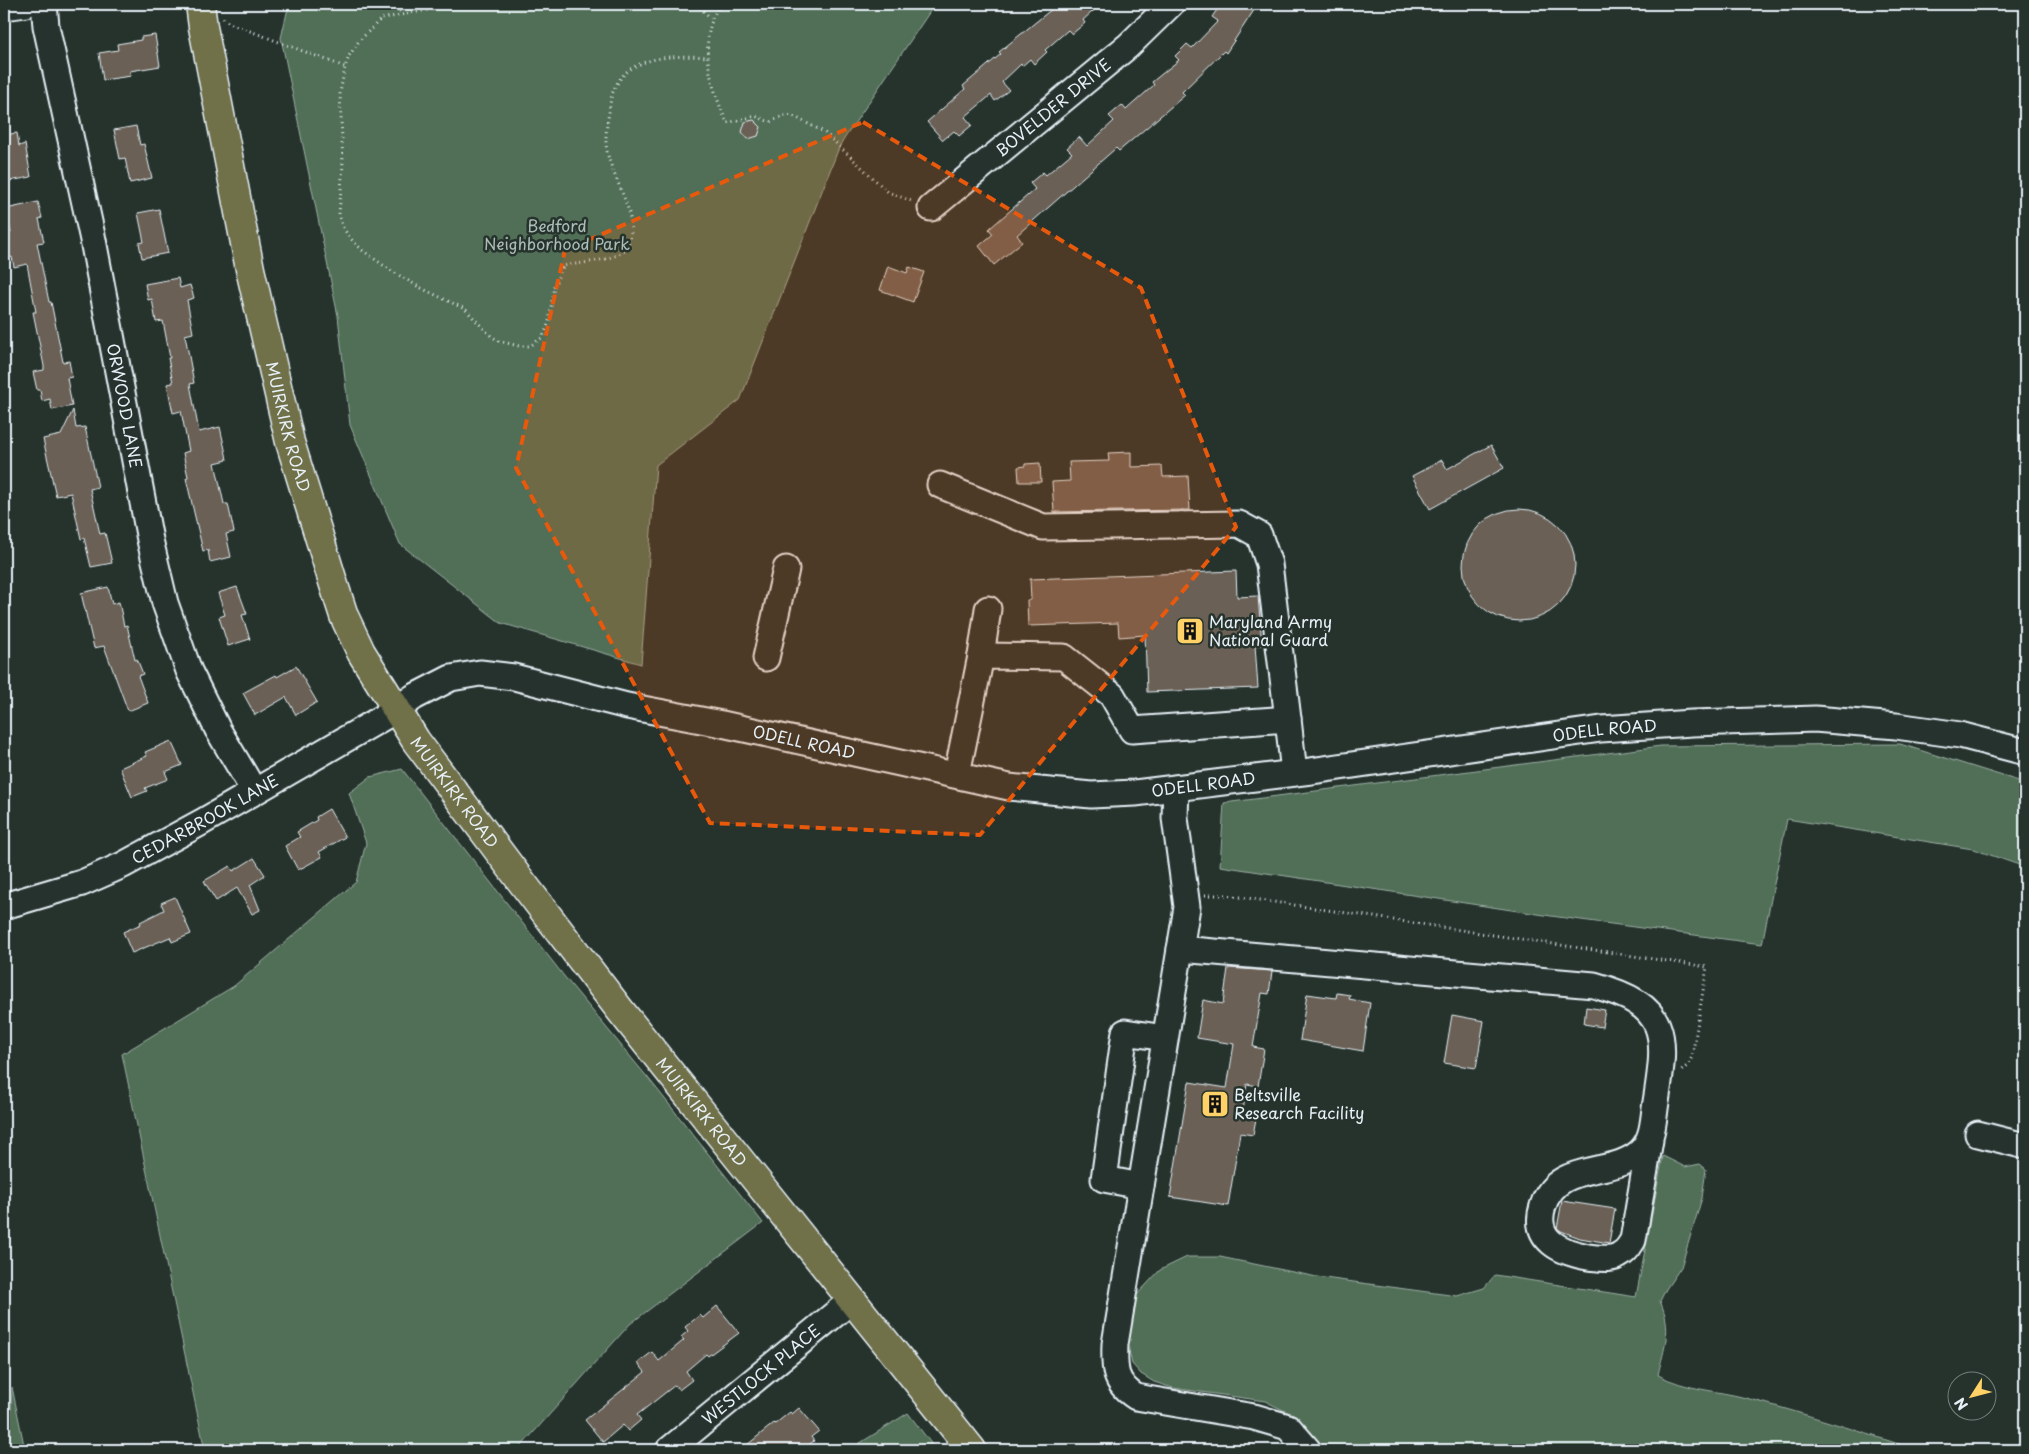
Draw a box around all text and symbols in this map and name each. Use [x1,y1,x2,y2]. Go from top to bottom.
street label: BOVELDER DRIVE [989,52,1115,162]
park label: Bedford Neighborhood Park [484,213,630,255]
street label: ORWOOD LANE [102,341,149,470]
street label: MUIRKIRK ROAD [261,359,318,495]
place label: Maryland Army National Guard [1209,609,1332,651]
building icon: Maryland Army National Guard [1175,616,1205,646]
street label: ODELL ROAD [1551,712,1657,747]
street label: ODELL ROAD [751,718,858,764]
street label: MUIRKIRK ROAD [406,731,505,852]
street label: ODELL ROAD [1150,765,1257,802]
street label: CEDARBROOK LANE [127,767,282,869]
street label: MUIRKIRK ROAD [651,1052,753,1171]
place label: Beltsville Research Facility [1234,1082,1364,1124]
building icon: Beltsville Research Facility [1200,1089,1230,1119]
street label: WESTLOCK PLACE [696,1318,825,1430]
north arrow [1946,1372,1996,1422]
text: N [1949,1393,1973,1415]

